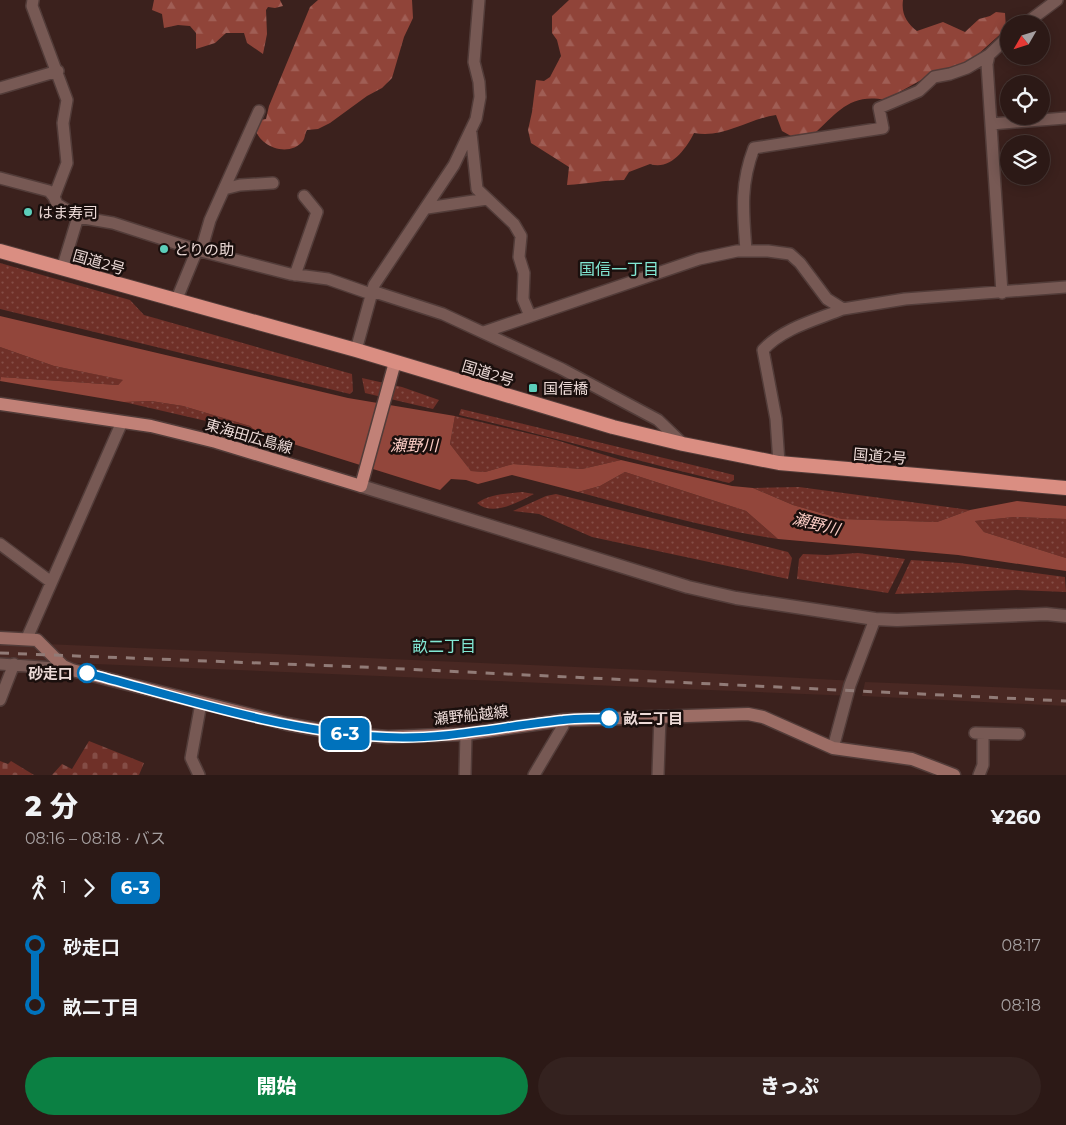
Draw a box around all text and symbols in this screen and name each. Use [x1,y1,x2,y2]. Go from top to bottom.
north arrow [1000,15,1050,65]
map controls [1000,15,1050,185]
button: locate [1000,75,1050,125]
button: layers [1000,135,1050,185]
place label: はま寿司 [38,203,98,222]
marker: はま寿司 [22,206,34,218]
place label: とりの助 [174,240,234,259]
marker: とりの助 [158,243,170,255]
street label: 国道2号 [71,245,127,279]
district label: 国信一丁目 [579,260,659,279]
street label: 国道2号 [460,356,516,390]
place label: 国信橋 [543,379,588,398]
marker: 国信橋 [527,382,539,394]
street label: 東海田広島線 [203,414,295,458]
water label: 瀬野川 [390,436,440,455]
street label: 国道2号 [853,444,907,468]
water label: 瀬野川 [790,509,844,540]
district label: 畝二丁目 [412,637,476,656]
marker: 砂走口 [77,663,97,683]
place label: 砂走口 [28,664,73,683]
street label: 瀬野船越線 [433,702,509,728]
marker: 畝二丁目 [599,708,619,728]
place label: 畝二丁目 [623,709,683,728]
line badge: 6-3 [316,718,374,750]
text: 6-3 [331,723,359,745]
text: 2 分 [25,789,78,823]
text: ¥260 [991,806,1041,829]
text: 08:16 – 08:18 · バス [25,829,166,848]
icon: walk [25,874,53,902]
icon: forward [75,874,103,902]
text: 6-3 [121,877,150,899]
text: 1 [61,878,67,897]
text: 砂走口 [63,936,120,959]
text: 08:17 [1002,936,1041,955]
text: 畝二丁目 [63,996,139,1019]
text: 08:18 [1001,996,1041,1015]
button: 開始 [25,1057,528,1115]
button: きっぷ [538,1057,1041,1115]

